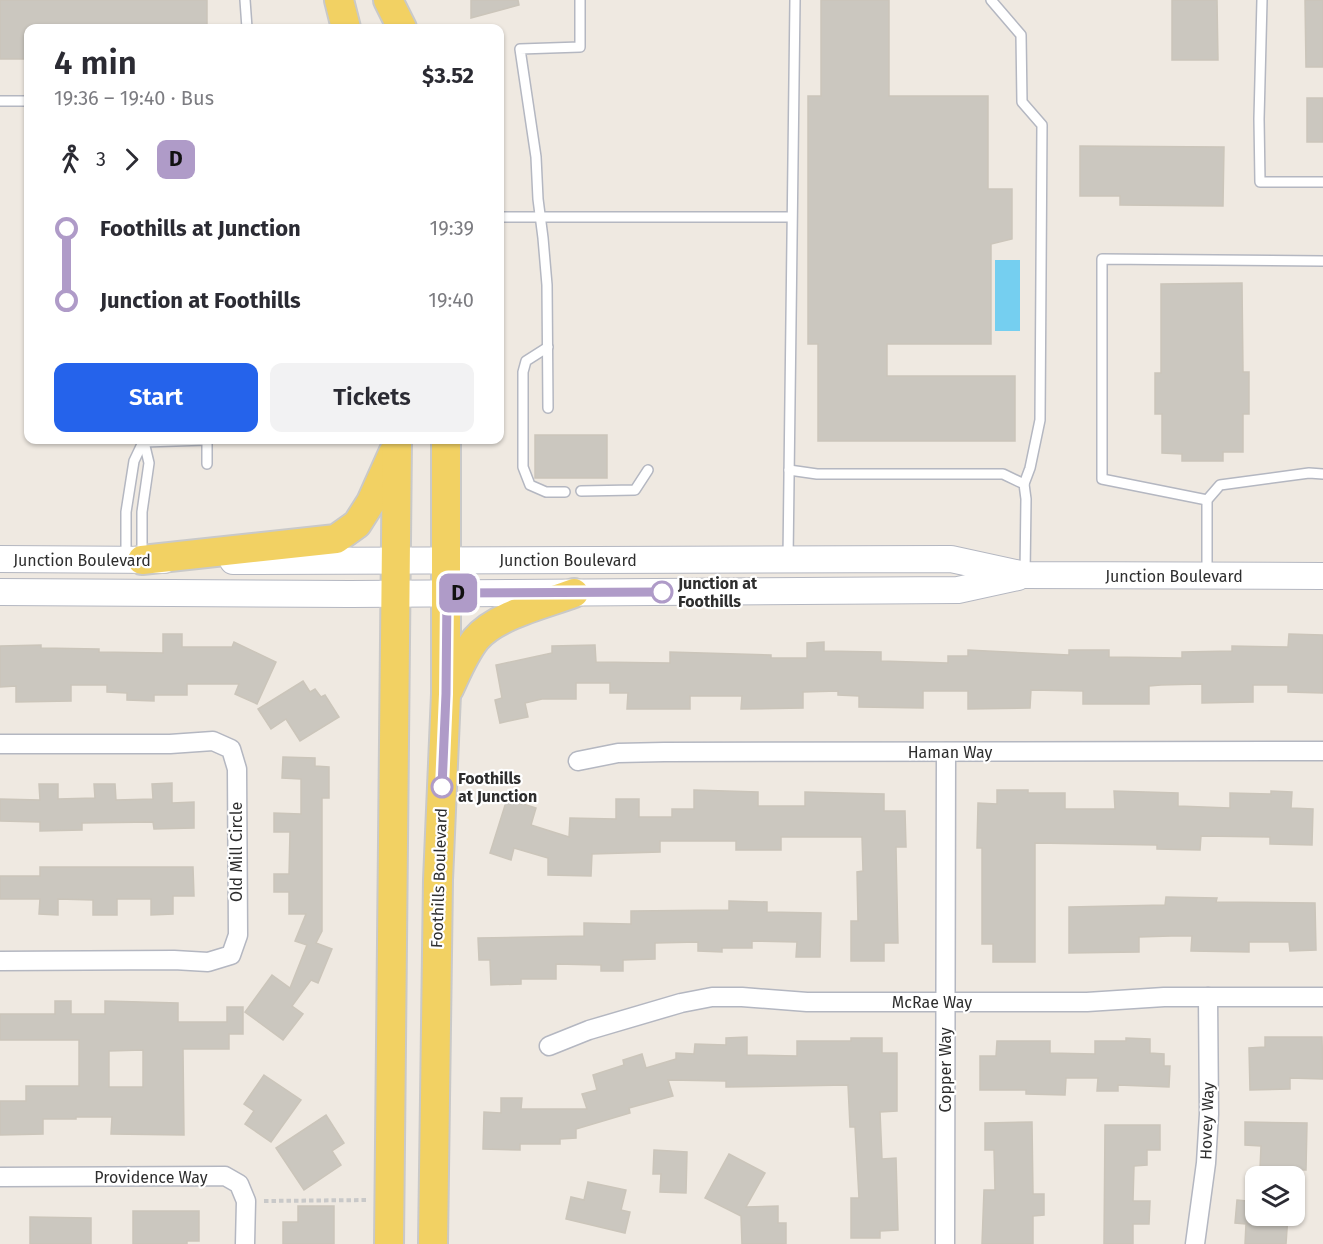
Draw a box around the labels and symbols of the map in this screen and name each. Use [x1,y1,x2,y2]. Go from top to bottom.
street label: Junction Boulevard [13,551,151,570]
street label: Junction Boulevard [499,551,637,570]
street label: Junction Boulevard [1105,567,1243,586]
line badge: D [438,574,478,612]
place label: Junction at Foothills [677,574,758,611]
marker: Junction at Foothills [651,581,673,603]
street label: Haman Way [908,743,992,762]
place label: Foothills at Junction [458,769,537,806]
marker: Foothills at Junction [431,776,453,798]
street label: Old Mill Circle [227,802,246,902]
street label: Foothills Boulevard [427,808,451,948]
street label: McRae Way [892,993,972,1012]
street label: Copper Way [936,1027,955,1113]
street label: Hovey Way [1196,1082,1218,1160]
street label: Providence Way [94,1168,208,1187]

